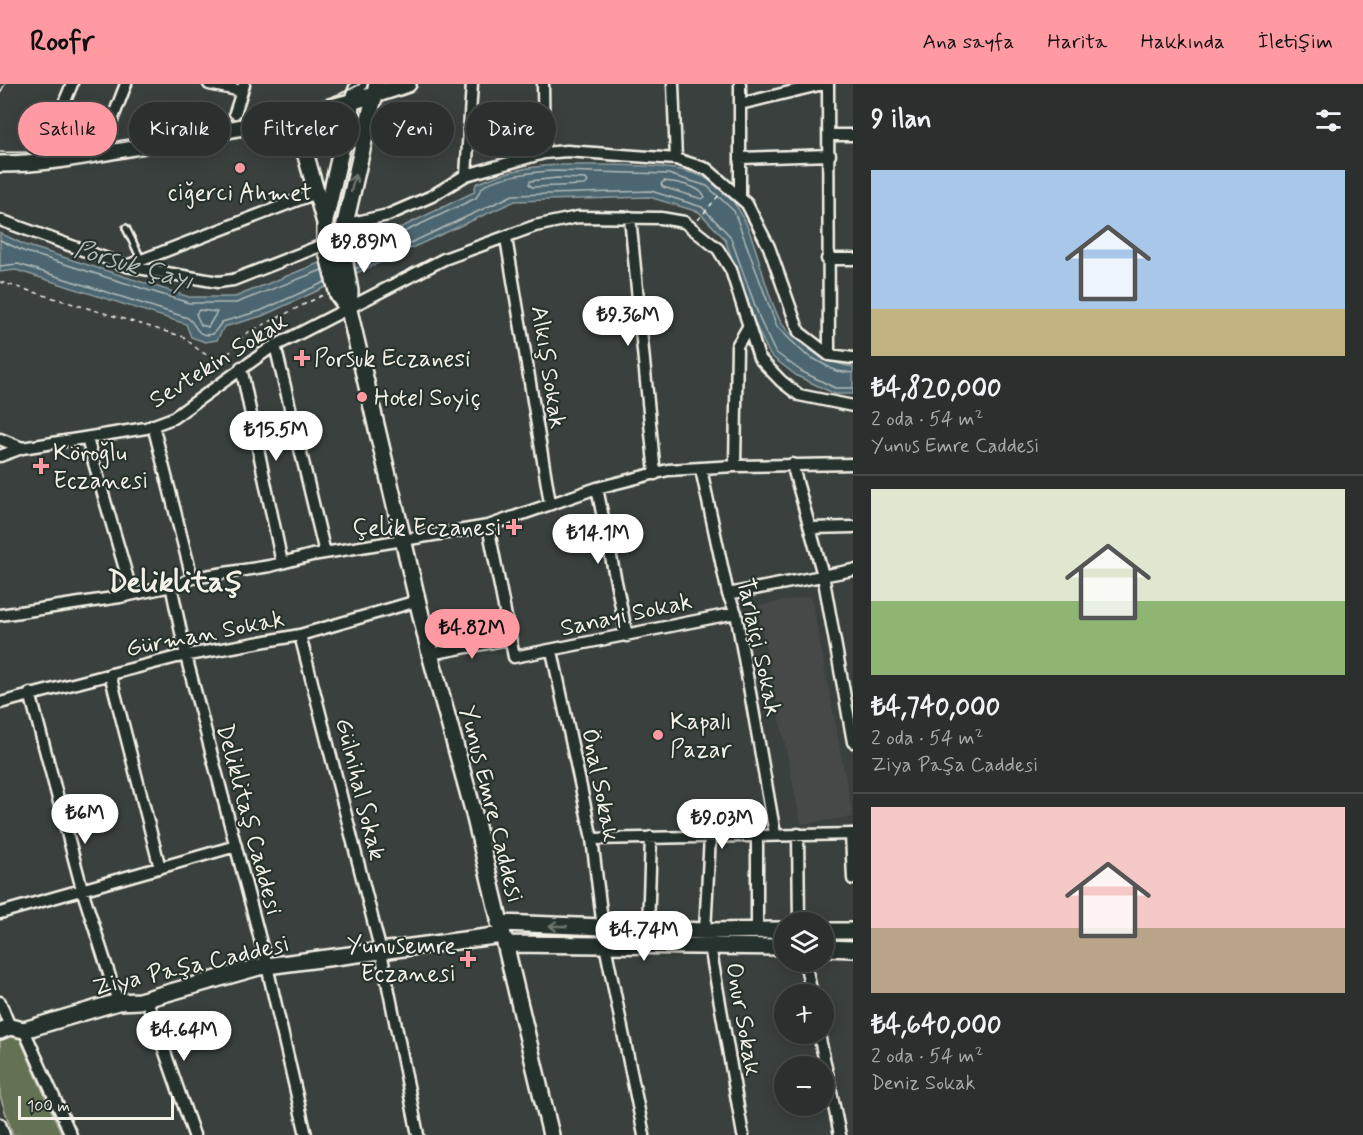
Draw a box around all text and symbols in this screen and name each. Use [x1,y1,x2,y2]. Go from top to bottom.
text: Roofr [30,24,94,61]
text: Ana sayfa [922,28,1014,56]
text: Harita [1047,28,1107,56]
text: Hakkında [1140,28,1225,56]
text: İletişim [1258,28,1333,56]
chip: Satılık [18,102,117,156]
chip: Kiralık [129,102,230,156]
chip: Filtreler [242,102,359,156]
chip: Yeni [371,102,454,156]
chip: Daire [466,102,556,156]
text: 9 ilan [871,103,932,137]
icon: filters [1312,104,1345,137]
marker: ciğerci Ahmet [233,161,247,175]
one-way arrow [347,174,359,193]
place label: ciğerci Ahmet [168,178,312,209]
icon: home [1054,209,1162,317]
pin: ₺9.89M [315,223,413,274]
text: ₺9.89M [331,229,397,256]
water label: Porsuk Çayı [70,233,197,299]
pin: ₺9.36M [579,296,677,347]
text: ₺9.36M [596,302,660,329]
street label: Alkış Sokak [522,303,573,431]
street label: Sevtekin Sokak [144,306,294,416]
place label: Porsuk Eczanesi [314,344,471,375]
marker: Porsuk Eczanesi [295,351,309,365]
text: ₺4,820,000 [871,372,1002,406]
place label: Hotel Soyiç [374,383,481,414]
marker: Hotel Soyiç [355,390,369,404]
text: 2 oda · 54 m² [871,406,983,433]
pin: ₺15.5M [227,411,325,462]
text: ₺15.5M [244,417,308,444]
text: Yunus Emre Caddesi [871,433,1040,460]
place label: Köroğlu Eczanesi [53,438,149,497]
marker: Köroğlu Eczanesi [34,459,48,473]
place label: Çelik Eczanesi [352,513,502,544]
pin: ₺14.1M [549,514,647,565]
marker: Çelik Eczanesi [507,520,521,534]
text: ₺14.1M [566,520,630,547]
icon: home [1054,528,1162,636]
district label: Deliklitaş [107,563,243,602]
street label: Tarlaiçi Sokak [729,575,788,719]
street label: Sanayi Sokak [558,586,695,645]
street label: Gürman Sokak [123,604,287,665]
pin: ₺4.82M [423,609,521,660]
text: ₺4.82M [439,615,505,642]
text: ₺4,740,000 [871,691,1000,725]
street label: Yunus Emre Caddesi [451,702,530,906]
place label: Kapalı Pazar [670,707,733,766]
street label: Gülnihal Sokak [327,715,392,864]
street label: Deliklitaş Caddesi [208,720,289,918]
text: 2 oda · 54 m² [871,725,983,752]
street label: Önal Sokak [573,726,626,845]
marker: Kapalı Pazar [651,728,665,742]
text: Ziya Paşa Caddesi [871,752,1039,779]
pin: ₺6M [56,794,114,845]
pin: ₺9.03M [673,799,771,850]
text: ₺6M [65,800,105,827]
text: ₺9.03M [691,805,753,832]
icon: home [1054,846,1162,954]
pin: ₺4.74M [595,911,693,962]
map controls [774,912,834,1116]
button: layers [774,912,834,972]
text: ₺4.74M [609,917,679,944]
one-way arrow [549,920,569,931]
street label: Ziya Paşa Caddesi [90,929,293,1004]
place label: Yunusemre Eczanesi [347,931,456,990]
marker: Yunusemre Eczanesi [461,952,475,966]
street label: Onur Sokak [717,960,768,1078]
button: + [774,984,834,1044]
text: ₺4,640,000 [871,1009,1002,1043]
pin: ₺4.64M [135,1011,233,1062]
text: ₺4.64M [150,1017,218,1044]
text: 2 oda · 54 m² [871,1043,983,1070]
button: − [774,1056,834,1116]
text: Deniz Sokak [871,1070,975,1097]
scale bar [18,1093,174,1120]
text: 100 m [27,1096,70,1117]

